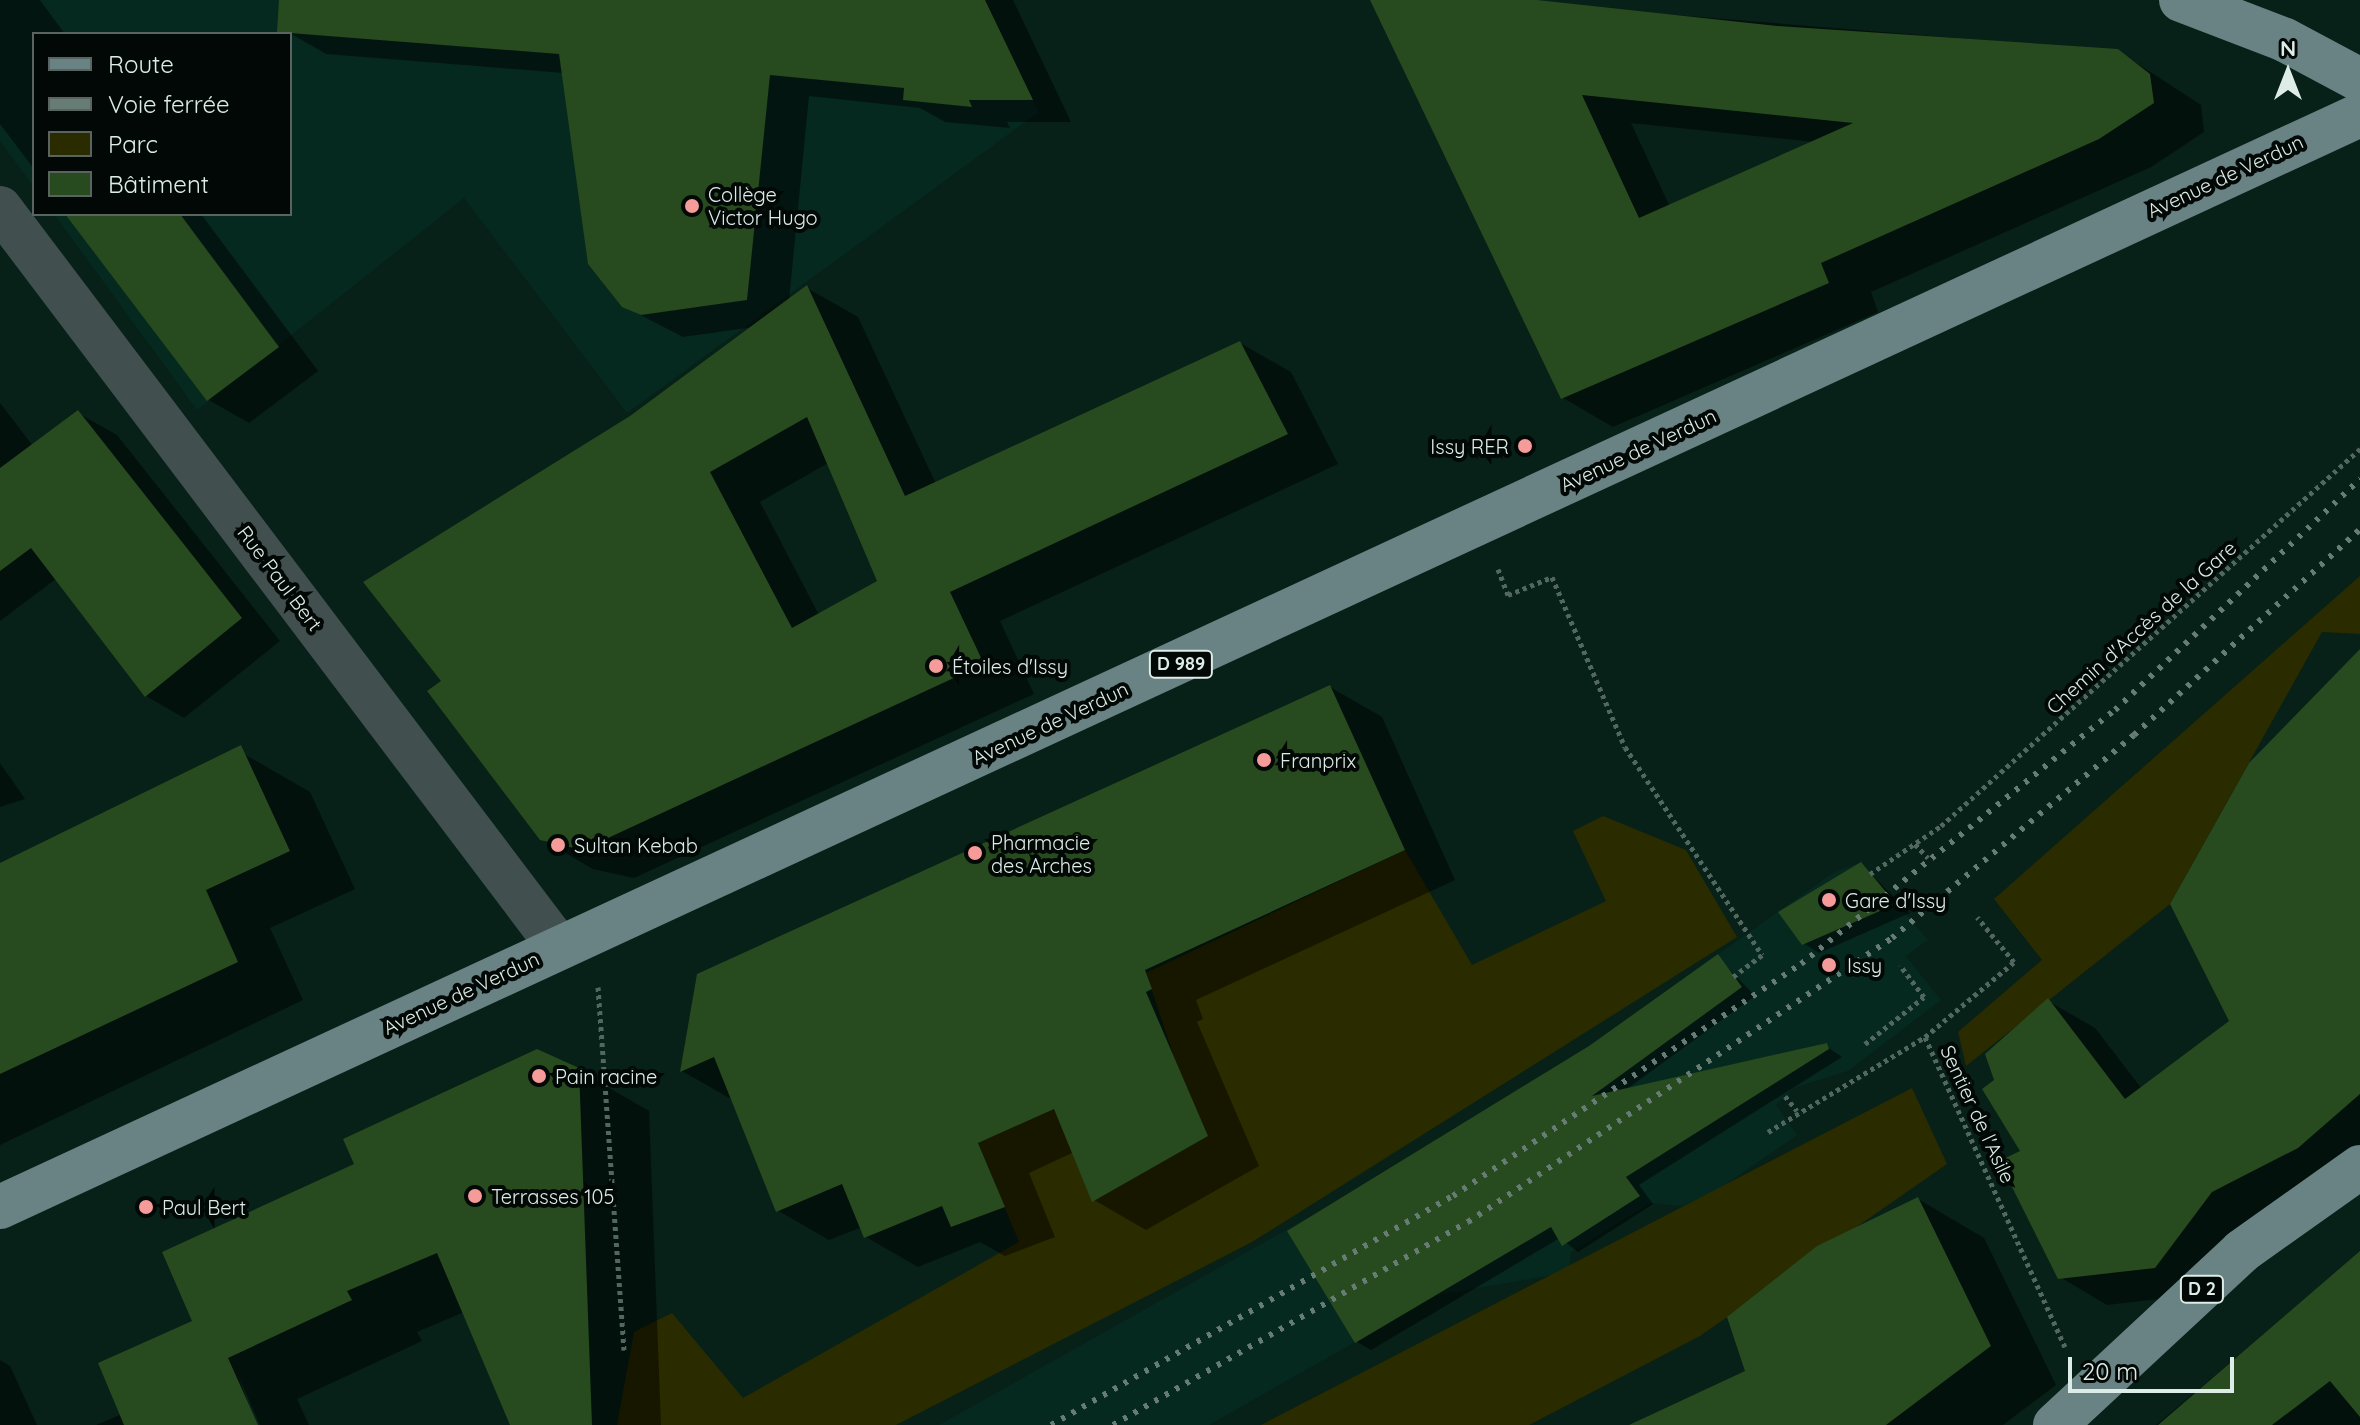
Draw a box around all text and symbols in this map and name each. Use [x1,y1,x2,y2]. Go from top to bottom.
legend [32,32,292,216]
north arrow [2248,32,2328,112]
text: N [2280,34,2296,62]
text: Route [108,49,174,79]
text: Voie ferrée [108,89,230,119]
text: Parc [108,129,158,159]
street label: Avenue de Verdun [2143,129,2307,223]
text: Bâtiment [108,169,209,199]
place label: Collège Victor Hugo [708,182,818,229]
marker: Collège Victor Hugo [683,197,701,215]
street label: Avenue de Verdun [1556,403,1720,497]
place label: Issy RER [1430,434,1509,458]
marker: Issy RER [1516,437,1534,455]
street label: Rue Paul Bert [233,521,327,635]
street label: Chemin d'Accès de la Gare [2041,535,2241,719]
road number: D 989 [1147,650,1215,678]
place label: Étoiles d'Issy [952,654,1068,678]
marker: Étoiles d'Issy [927,657,945,675]
street label: Avenue de Verdun [968,676,1132,770]
place label: Franprix [1280,748,1356,772]
marker: Franprix [1255,751,1273,769]
place label: Pharmacie des Arches [991,830,1092,877]
place label: Sultan Kebab [574,833,698,857]
marker: Sultan Kebab [549,836,567,854]
marker: Pharmacie des Arches [966,844,984,862]
place label: Gare d'Issy [1845,888,1946,912]
marker: Gare d'Issy [1820,891,1838,909]
street label: Avenue de Verdun [379,946,543,1040]
place label: Issy [1847,953,1882,977]
marker: Issy [1818,954,1840,976]
street label: Sentier de l'Asile [1936,1041,2020,1187]
place label: Pain racine [555,1064,657,1088]
marker: Pain racine [530,1067,548,1085]
place label: Terrasses 105 [491,1184,614,1208]
marker: Terrasses 105 [466,1187,484,1205]
place label: Paul Bert [162,1195,246,1219]
marker: Paul Bert [137,1198,155,1216]
road number: D 2 [2178,1275,2226,1303]
scale bar [2072,1341,2238,1391]
text: 20 m [2082,1356,2138,1386]

